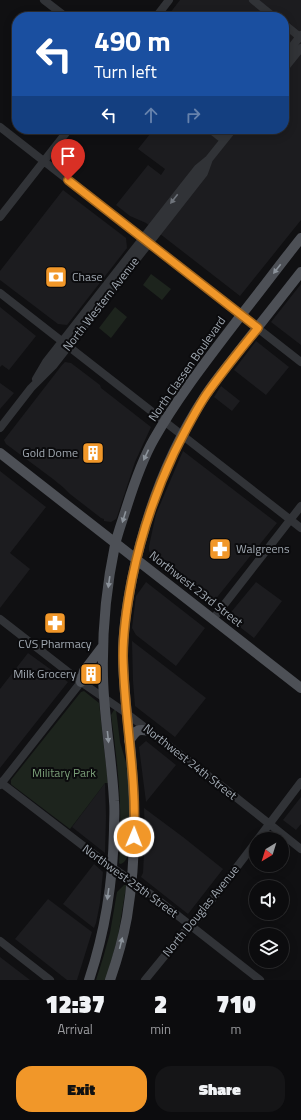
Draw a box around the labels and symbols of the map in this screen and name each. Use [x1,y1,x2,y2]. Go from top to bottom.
pin [51,139,85,180]
one-way arrow [169,193,178,204]
street label: North Western Avenue [58,253,143,355]
one-way arrow [273,263,282,274]
bank icon: Chase [43,264,69,290]
place label: Chase [72,267,103,286]
street label: North Classen Boulevard [143,312,230,425]
building icon: Gold Dome [80,440,106,466]
place label: Gold Dome [22,443,78,462]
one-way arrow [143,450,149,461]
one-way arrow [120,512,126,524]
pharmacy icon: Walgreens [207,536,233,562]
place label: Walgreens [236,539,290,558]
street label: Northwest 23rd Street [146,546,248,632]
one-way arrow [106,576,112,588]
pharmacy icon: CVS Pharmacy [42,610,68,636]
place label: CVS Pharmacy [18,634,92,653]
building icon: Milk Grocery [78,661,104,687]
place label: Milk Grocery [13,664,76,683]
street label: Northwest 24th Street [139,719,242,805]
one-way arrow [105,731,111,743]
park label: Military Park [32,763,96,782]
position arrow [113,816,155,858]
north arrow [249,832,289,872]
street label: Northwest 25th Street [78,839,183,922]
street label: North Douglas Avenue [158,861,244,961]
one-way arrow [105,888,111,900]
one-way arrow [118,936,124,948]

